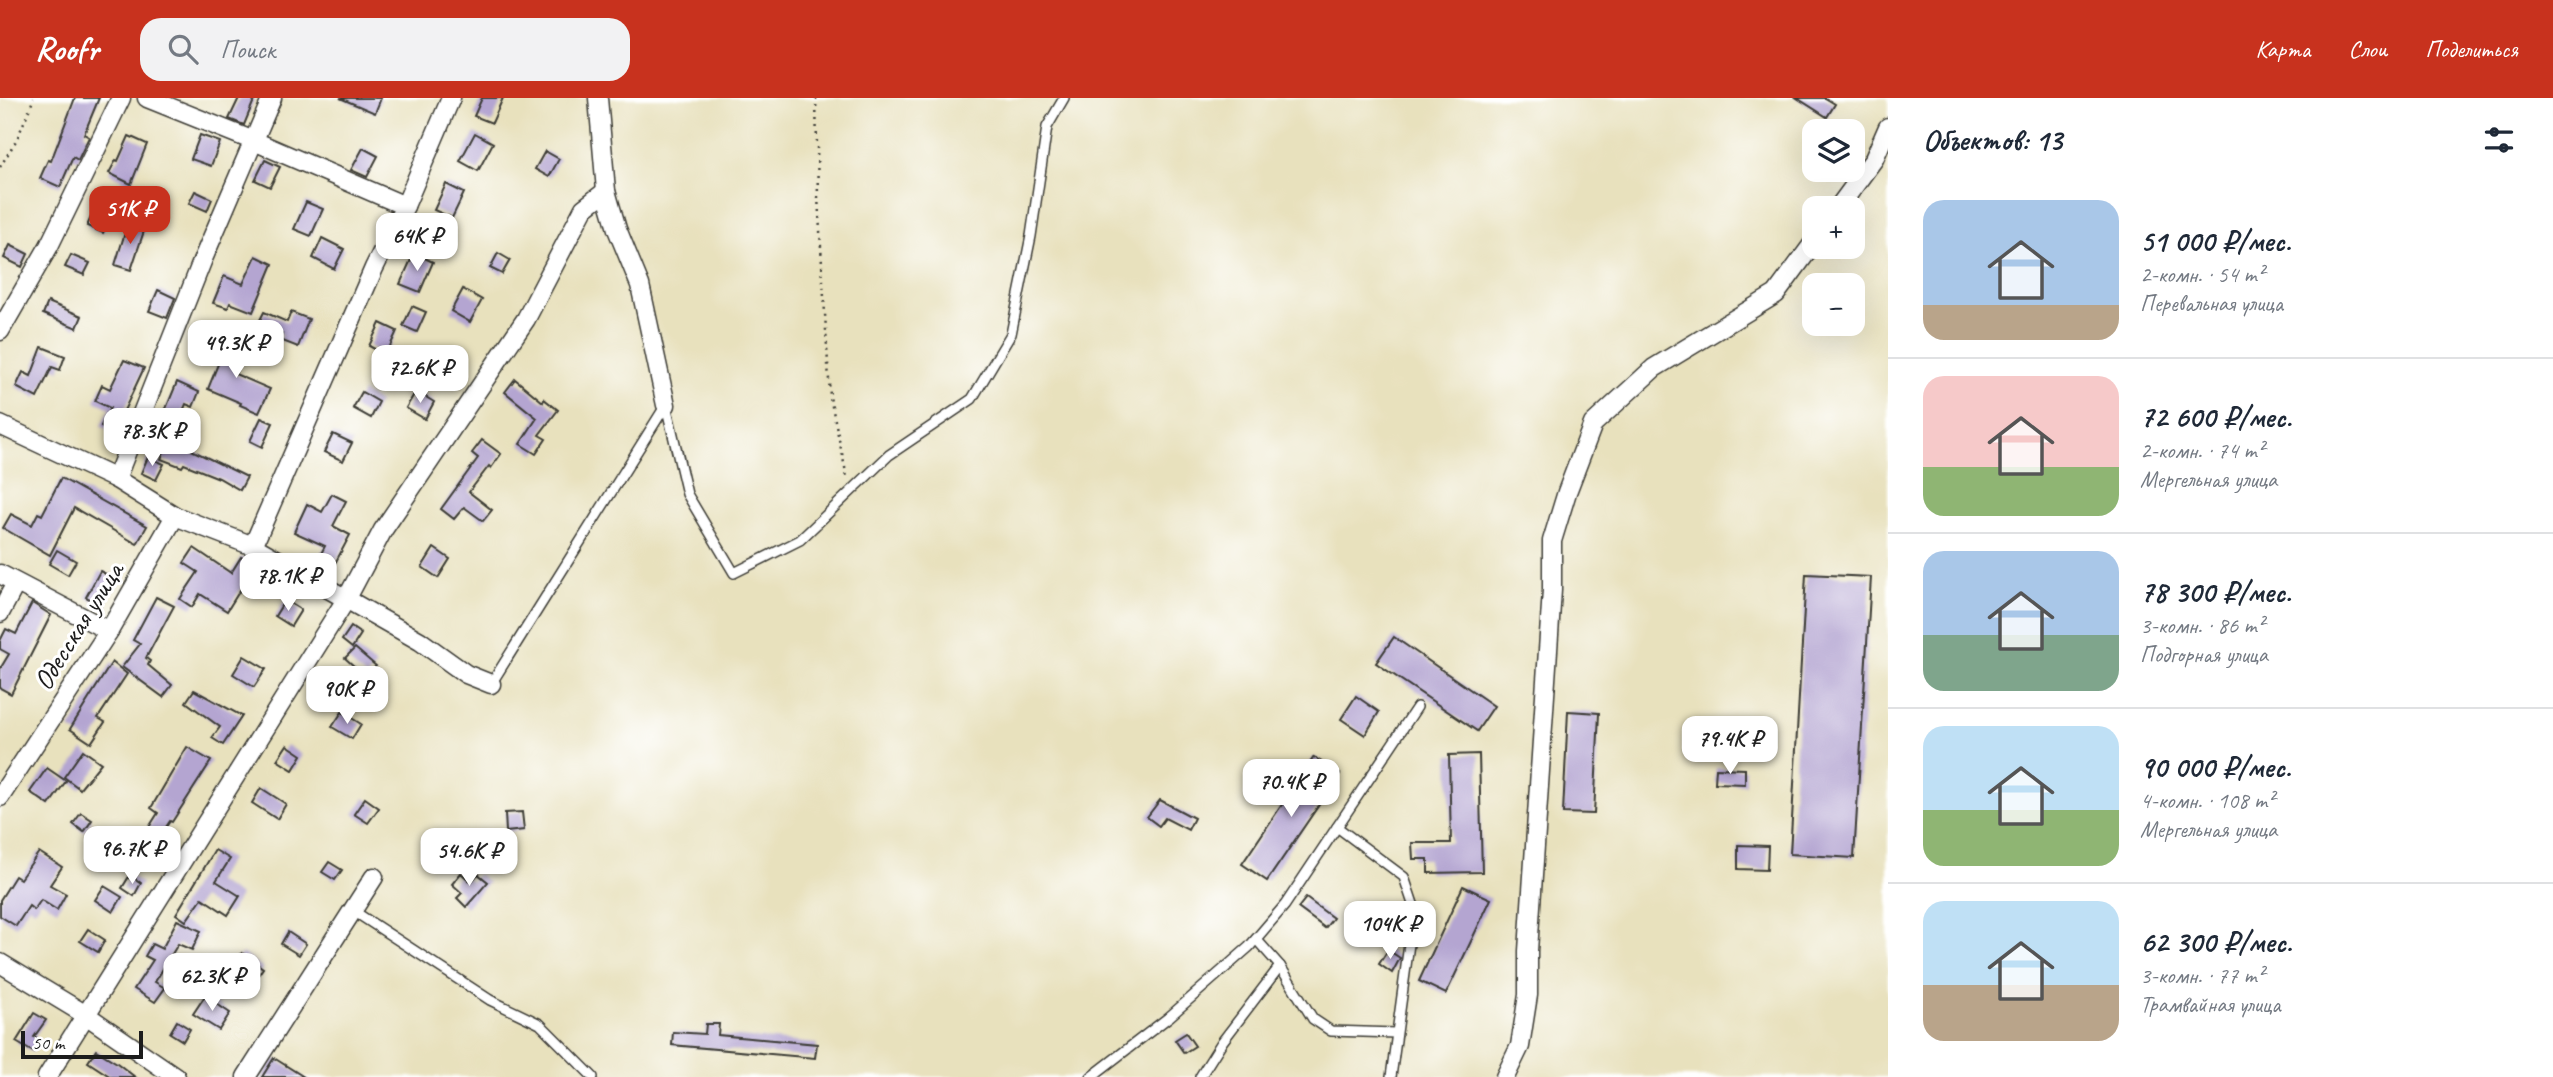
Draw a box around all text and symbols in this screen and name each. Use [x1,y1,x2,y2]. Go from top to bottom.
search box [140,18,630,81]
text: Roofr [35,28,98,70]
icon: search [164,30,202,68]
text: Поиск [220,33,275,66]
text: Карта [2256,34,2310,64]
text: Слои [2348,34,2387,64]
text: Поделиться [2425,34,2518,64]
map controls [1802,119,1865,336]
button: layers [1802,119,1865,182]
text: Объектов: 13 [1923,121,2062,159]
icon: filters [2480,121,2518,159]
pin: 51K ₽ [81,186,179,246]
text: 51K ₽ [105,194,155,223]
button: + [1802,196,1865,259]
pin: 64K ₽ [368,214,466,273]
text: 64K ₽ [392,221,442,250]
text: 51 000 ₽/мес. [2140,222,2291,260]
icon: home [1979,228,2063,312]
text: 2-комн. · 54 m² [2140,260,2264,289]
button: − [1802,273,1865,336]
text: Перевальная улица [2140,289,2283,318]
pin: 49.3K ₽ [171,320,301,380]
text: 49.3K ₽ [204,328,268,357]
pin: 72.6K ₽ [355,345,485,405]
text: 72.6K ₽ [387,353,453,382]
text: 72 600 ₽/мес. [2140,398,2292,436]
icon: home [1979,404,2063,488]
pin: 78.3K ₽ [87,408,217,468]
text: 78.3K ₽ [120,416,184,445]
text: 2-комн. · 74 m² [2140,436,2264,465]
text: Мергельная улица [2140,465,2277,494]
street label: Одесская улица [25,554,132,696]
pin: 78.1K ₽ [223,554,353,613]
text: 78.1K ₽ [256,561,320,590]
text: 78 300 ₽/мес. [2140,573,2291,611]
icon: home [1979,579,2063,663]
text: 3-комн. · 86 m² [2140,611,2264,640]
text: Подгорная улица [2140,640,2268,669]
pin: 90K ₽ [298,666,396,726]
text: 90K ₽ [322,674,372,703]
pin: 79.4K ₽ [1665,716,1795,776]
text: 79.4K ₽ [1698,724,1762,753]
text: 90 000 ₽/мес. [2140,748,2291,786]
icon: home [1979,754,2063,838]
pin: 70.4K ₽ [1226,760,1356,819]
text: 70.4K ₽ [1259,767,1323,796]
text: 4-комн. · 108 m² [2140,786,2274,815]
text: Мергельная улица [2140,815,2277,844]
pin: 96.7K ₽ [67,826,197,886]
pin: 54.6K ₽ [404,828,534,888]
text: 96.7K ₽ [100,834,164,863]
text: 54.6K ₽ [437,836,501,865]
pin: 104K ₽ [1333,902,1447,961]
text: 104K ₽ [1360,909,1420,938]
text: 62 300 ₽/мес. [2140,923,2292,961]
icon: home [1979,929,2063,1013]
pin: 62.3K ₽ [147,954,277,1013]
text: 62.3K ₽ [179,961,245,990]
text: 3-комн. · 77 m² [2140,961,2264,990]
text: Трамвайная улица [2140,990,2281,1019]
scale bar [21,1028,144,1060]
text: 50 m [32,1031,64,1055]

